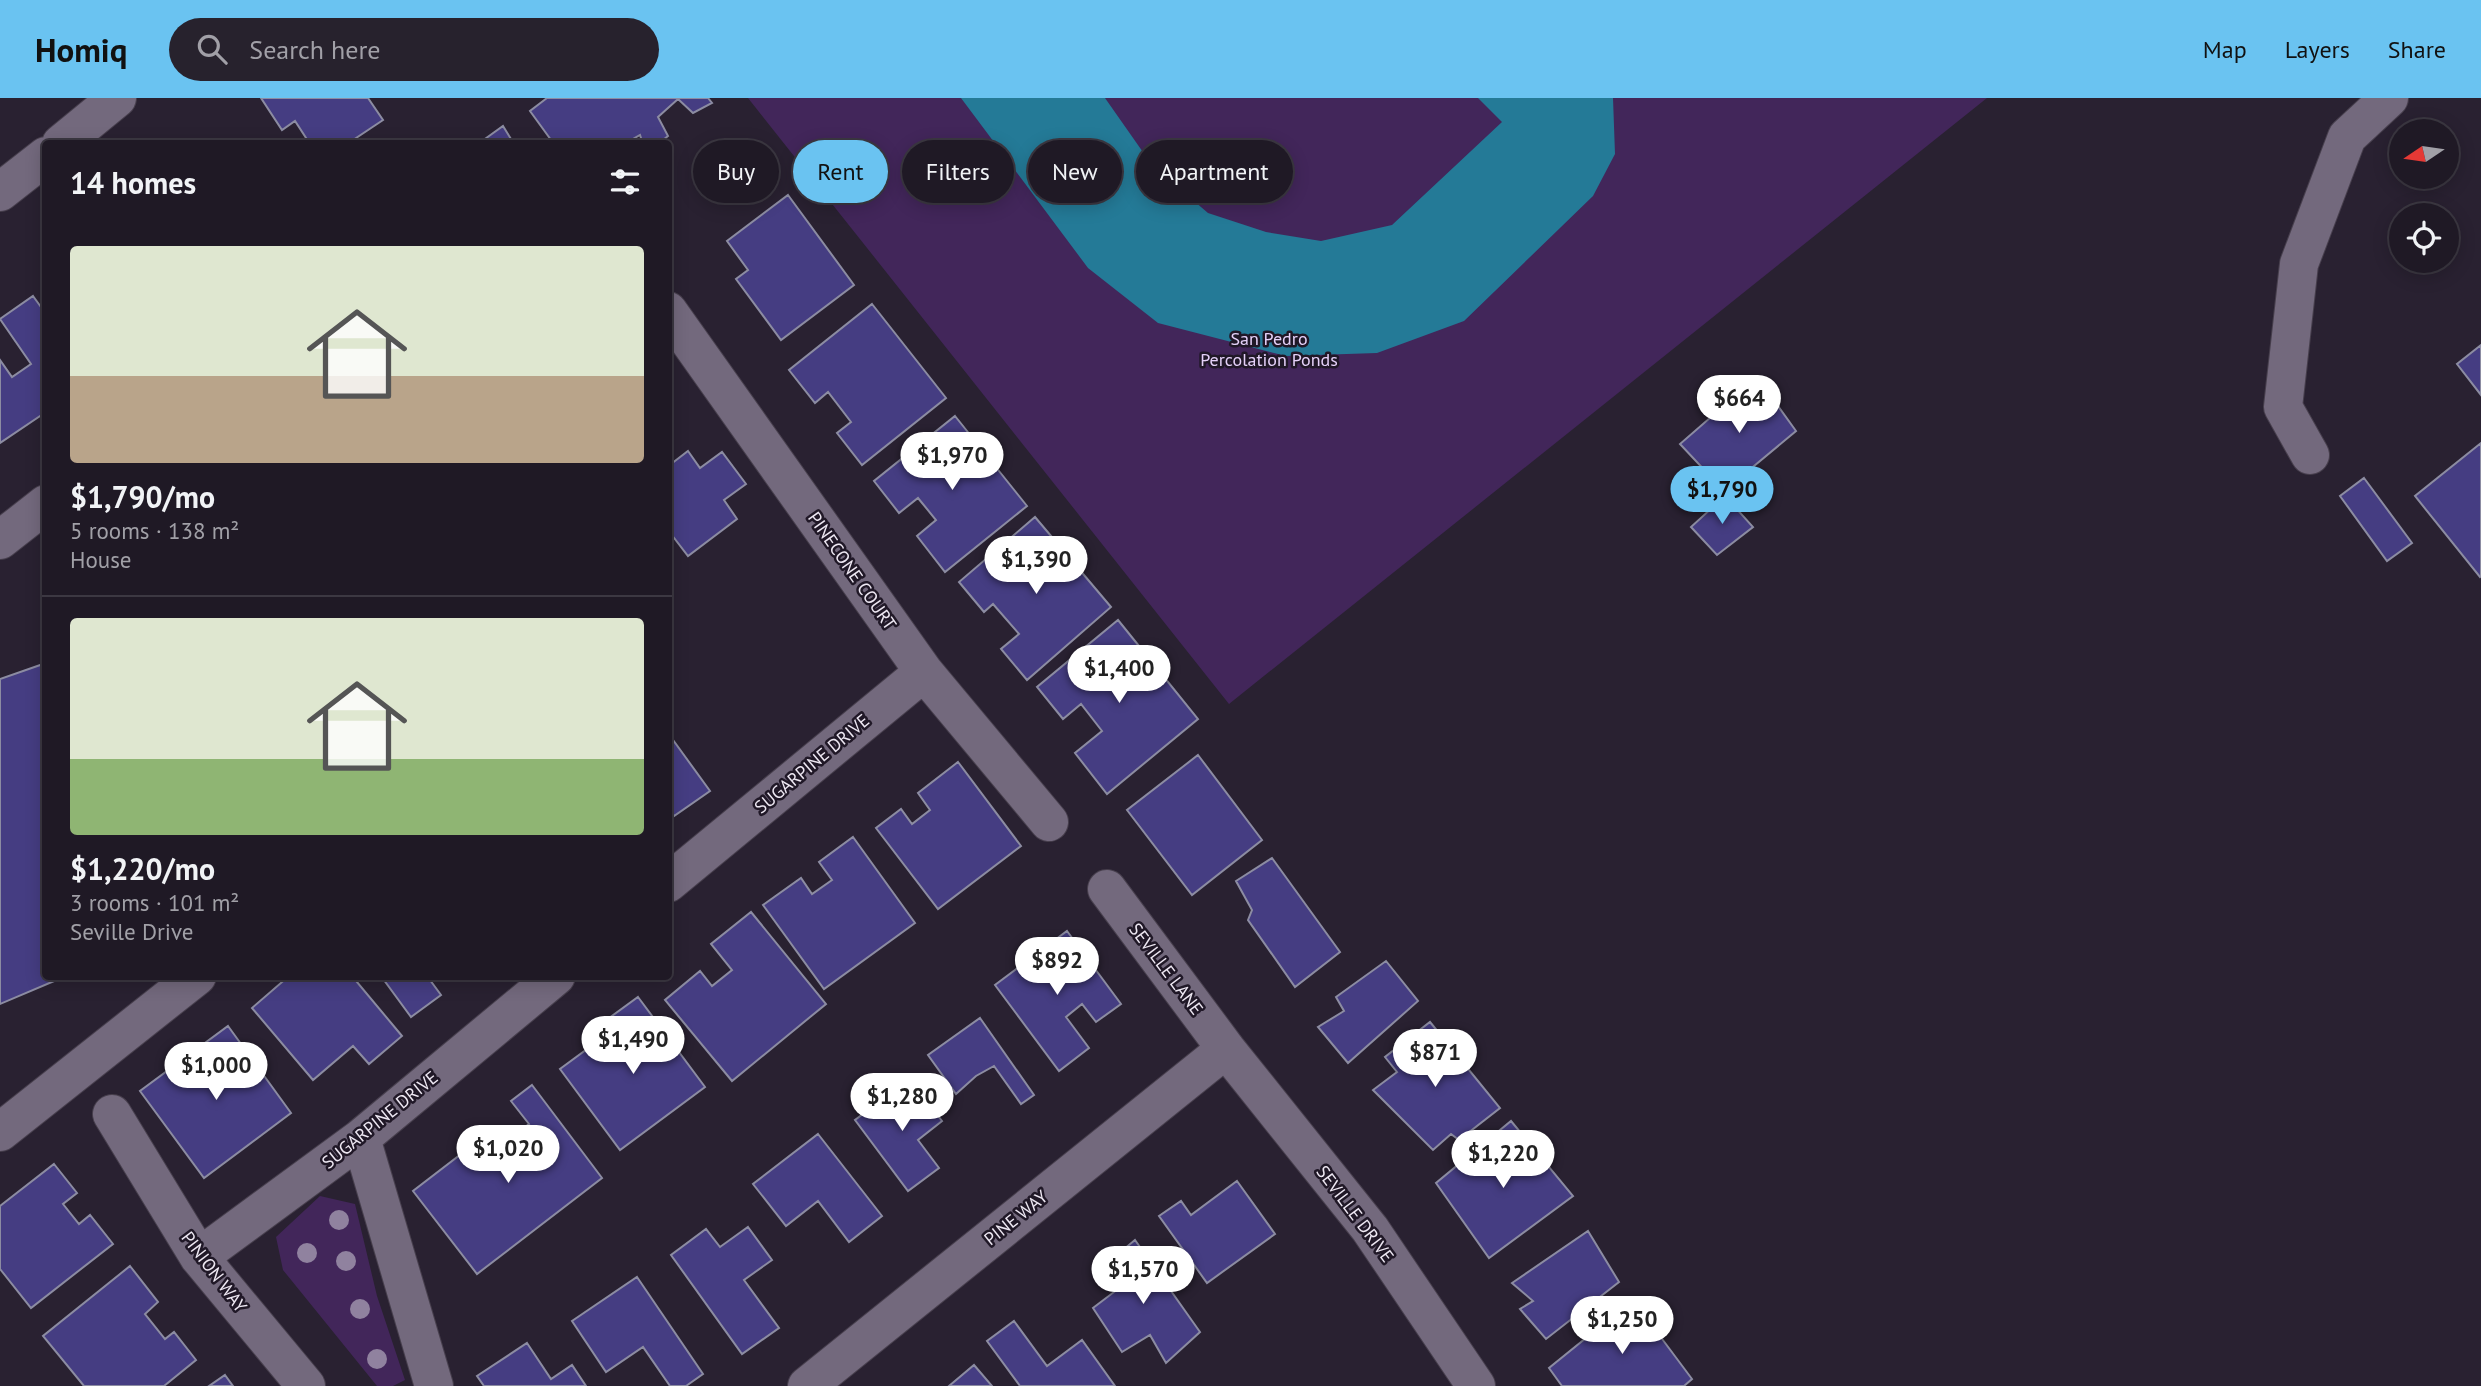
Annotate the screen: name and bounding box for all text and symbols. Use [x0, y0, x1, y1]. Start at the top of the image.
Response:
search box [169, 18, 659, 81]
text: Homiq [35, 28, 127, 71]
icon: search [193, 30, 231, 68]
text: Search here [249, 33, 380, 66]
text: Map [2203, 34, 2247, 65]
text: Layers [2285, 34, 2350, 65]
text: Share [2388, 34, 2446, 65]
north arrow [2389, 119, 2459, 189]
map controls [2389, 119, 2459, 273]
chip: Buy [693, 140, 779, 203]
chip: Rent [793, 140, 888, 203]
chip: Filters [902, 140, 1014, 203]
chip: New [1028, 140, 1122, 203]
chip: Apartment [1136, 140, 1293, 203]
text: 14 homes [70, 163, 196, 202]
icon: filters [606, 163, 644, 201]
button: locate [2389, 203, 2459, 273]
icon: home [294, 291, 420, 417]
park label: San Pedro Percolation Ponds [1200, 327, 1338, 371]
pin: $664 [1698, 376, 1780, 435]
text: $664 [1713, 383, 1765, 412]
pin: $1,970 [895, 432, 1009, 492]
text: $1,970 [916, 440, 988, 469]
pin: $1,790 [1665, 466, 1779, 526]
text: $1,790 [1686, 474, 1758, 503]
text: $1,790/mo [70, 477, 215, 516]
street label: PINECONE COURT [803, 507, 902, 634]
text: 5 rooms · 138 m² [70, 516, 239, 545]
pin: $1,390 [979, 536, 1093, 596]
text: $1,390 [1000, 544, 1072, 573]
text: House [70, 545, 132, 574]
pin: $1,400 [1062, 646, 1176, 705]
text: $1,400 [1083, 653, 1155, 682]
icon: home [294, 663, 420, 789]
street label: SUGARPINE DRIVE [750, 709, 874, 818]
text: $1,220/mo [70, 849, 215, 888]
text: 3 rooms · 101 m² [70, 888, 239, 917]
text: Seville Drive [70, 917, 193, 946]
street label: SEVILLE LANE [1124, 918, 1209, 1019]
pin: $892 [1016, 937, 1098, 997]
text: $892 [1031, 945, 1083, 974]
pin: $1,490 [576, 1016, 690, 1076]
text: $1,490 [597, 1024, 669, 1053]
pin: $871 [1394, 1030, 1476, 1089]
text: $871 [1409, 1037, 1461, 1066]
pin: $1,000 [159, 1042, 273, 1102]
text: $1,000 [180, 1050, 252, 1079]
street label: SUGARPINE DRIVE [317, 1066, 442, 1174]
pin: $1,280 [845, 1074, 959, 1133]
text: $1,280 [866, 1081, 938, 1110]
pin: $1,020 [451, 1126, 565, 1185]
pin: $1,220 [1446, 1130, 1560, 1190]
text: $1,020 [472, 1133, 544, 1162]
text: $1,220 [1467, 1138, 1539, 1167]
street label: SEVILLE DRIVE [1312, 1161, 1399, 1267]
street label: PINE WAY [979, 1185, 1052, 1250]
street label: PINION WAY [177, 1227, 252, 1317]
pin: $1,570 [1086, 1246, 1200, 1306]
text: $1,570 [1107, 1254, 1179, 1283]
pin: $1,250 [1565, 1296, 1679, 1356]
text: $1,250 [1586, 1304, 1658, 1333]

